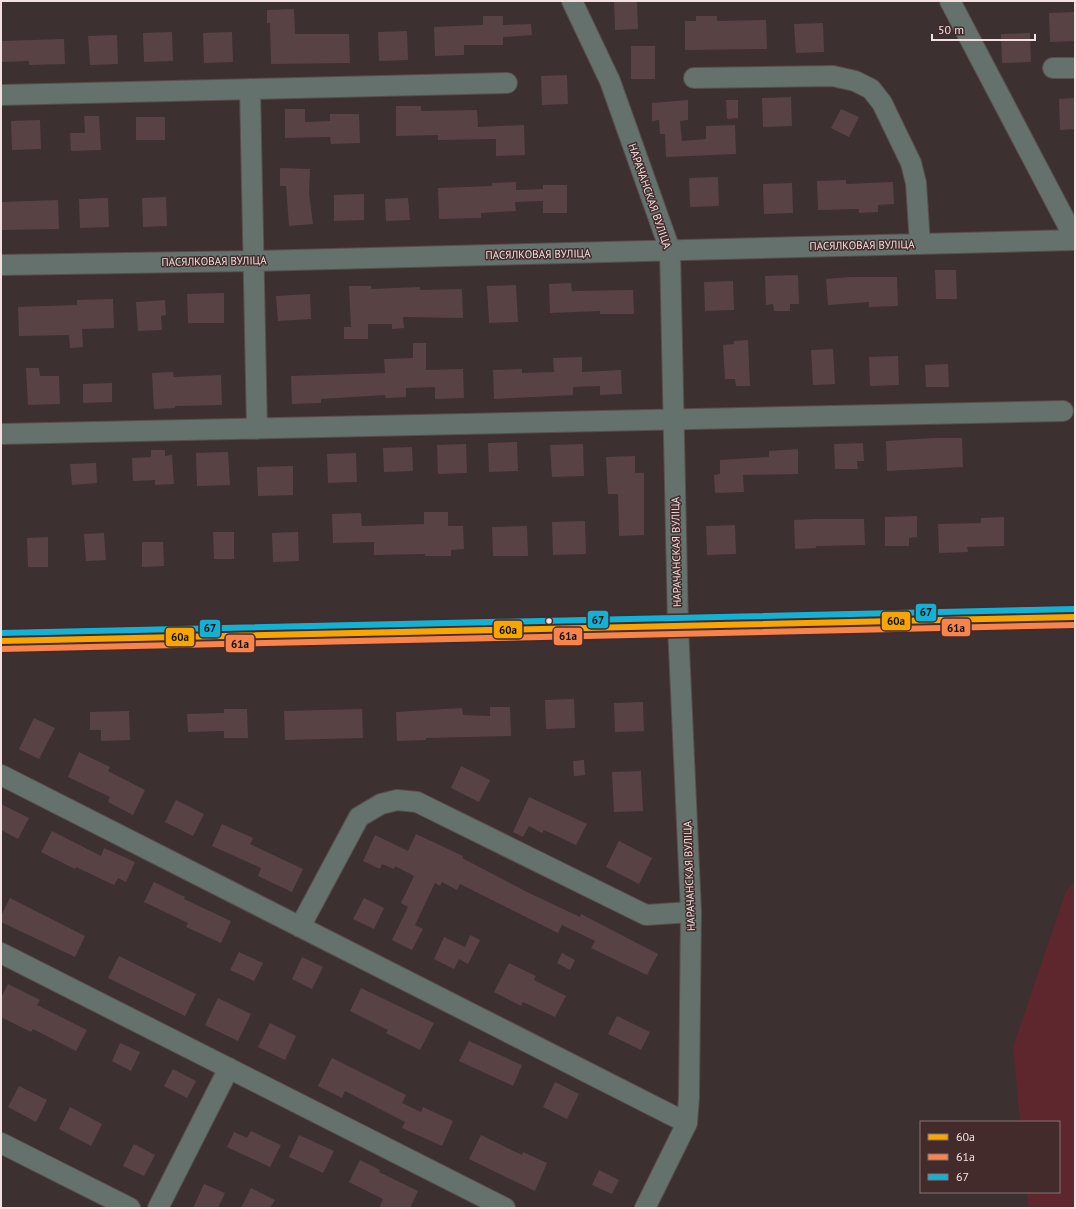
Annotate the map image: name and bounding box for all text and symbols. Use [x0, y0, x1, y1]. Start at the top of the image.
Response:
scale bar [932, 16, 1035, 42]
text: 50 m [938, 22, 964, 37]
street label: НАРАЧАНСКАЯ ВУЛІЦА [625, 142, 675, 251]
street label: ПАСЯЛКОВАЯ ВУЛІЦА [809, 237, 915, 253]
street label: ПАСЯЛКОВАЯ ВУЛІЦА [485, 246, 591, 262]
street label: ПАСЯЛКОВАЯ ВУЛІЦА [161, 253, 267, 269]
street label: НАРАЧАНСКАЯ ВУЛІЦА [668, 496, 684, 607]
line badge: 67 [915, 603, 937, 622]
text: 67 [920, 605, 932, 619]
line badge: 67 [587, 610, 609, 629]
line badge: 60а [881, 611, 911, 631]
text: 67 [592, 613, 604, 627]
text: 60а [887, 614, 905, 628]
unlabelled marker [544, 616, 554, 626]
line badge: 61а [941, 618, 971, 637]
line badge: 67 [199, 619, 221, 638]
line badge: 60а [493, 620, 523, 639]
text: 67 [204, 621, 216, 635]
text: 61а [947, 621, 965, 635]
text: 60а [499, 623, 517, 637]
line badge: 60а [165, 627, 195, 647]
line badge: 61а [553, 627, 583, 646]
text: 61а [559, 629, 577, 643]
text: 60а [171, 630, 189, 644]
line badge: 61а [225, 634, 255, 653]
text: 61а [231, 637, 249, 651]
street label: НАРАЧАНСКАЯ ВУЛІЦА [680, 820, 698, 931]
legend [920, 1121, 1060, 1193]
text: 60а [956, 1129, 975, 1144]
text: 61а [956, 1149, 975, 1164]
text: 67 [956, 1169, 969, 1184]

